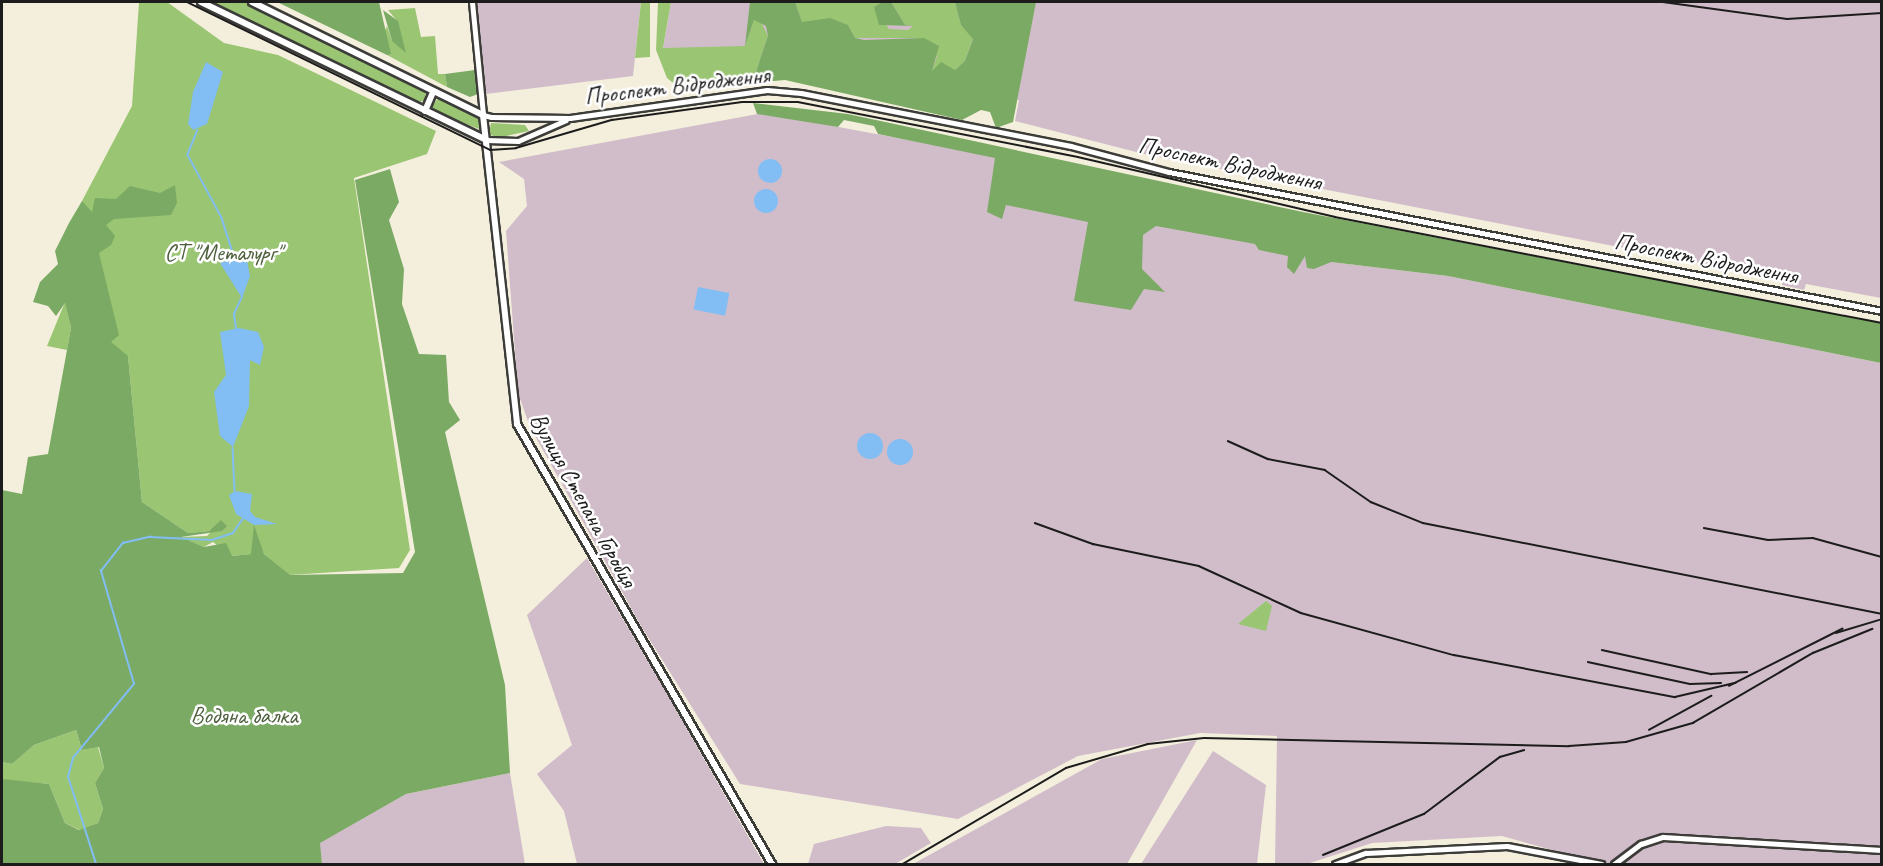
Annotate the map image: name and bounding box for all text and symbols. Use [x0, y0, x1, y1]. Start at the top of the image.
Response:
street label: Проспект Відродження [583, 60, 771, 112]
street label: Проспект Відродження [1136, 131, 1324, 197]
street label: Проспект Відродження [1612, 227, 1800, 291]
park label: СТ "Металург" [164, 239, 282, 267]
street label: Вулиця Степана Горобця [523, 408, 643, 592]
park label: Водяна балка [191, 702, 297, 730]

